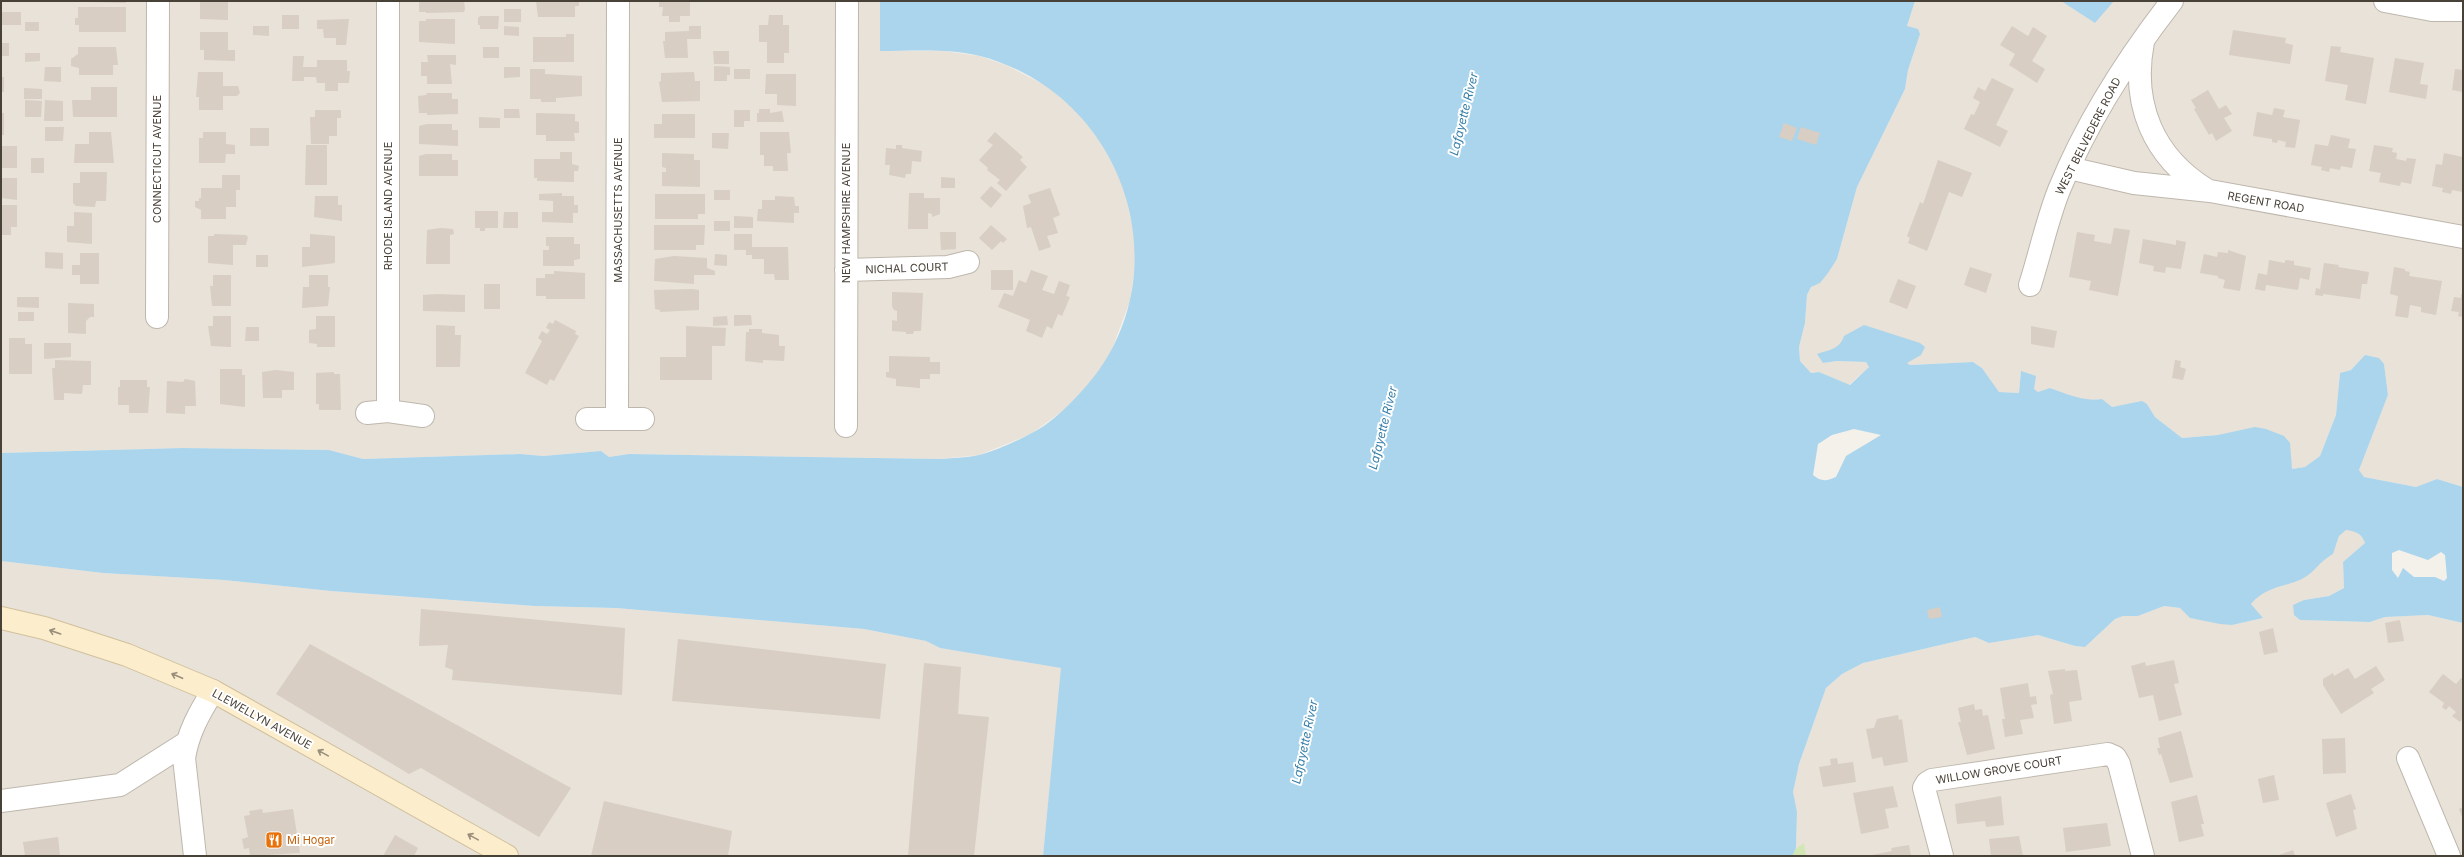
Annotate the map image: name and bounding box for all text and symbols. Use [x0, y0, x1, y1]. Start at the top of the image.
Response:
water label: Lafayette River [1446, 70, 1481, 157]
street label: WEST BELVEDERE ROAD [2052, 75, 2124, 197]
street label: CONNECTICUT AVENUE [150, 95, 164, 223]
street label: MASSACHUSETTS AVENUE [611, 137, 625, 283]
street label: RHODE ISLAND AVENUE [381, 142, 395, 270]
street label: NEW HAMPSHIRE AVENUE [839, 143, 853, 283]
street label: REGENT ROAD [2227, 188, 2305, 216]
street label: NICHAL COURT [865, 260, 949, 276]
water label: Lafayette River [1365, 384, 1400, 471]
one-way arrow [49, 628, 62, 635]
one-way arrow [171, 672, 183, 680]
street label: LLEWELLYN AVENUE [210, 686, 314, 752]
water label: Lafayette River [1288, 698, 1321, 785]
one-way arrow [317, 749, 329, 757]
street label: WILLOW GROVE COURT [1935, 753, 2063, 787]
restaurant icon: Mi Hogar [264, 830, 284, 850]
place label: Mi Hogar [287, 833, 335, 847]
one-way arrow [467, 833, 479, 840]

